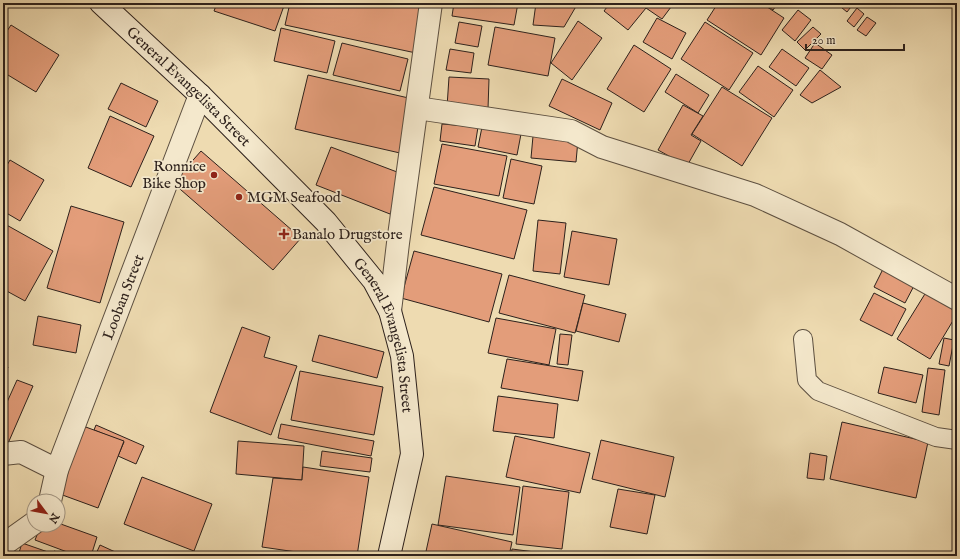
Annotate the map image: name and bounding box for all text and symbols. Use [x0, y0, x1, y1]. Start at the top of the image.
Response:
street label: General Evangelista Street [122, 23, 255, 151]
scale bar [806, 26, 904, 52]
text: 20 m [812, 33, 835, 48]
place label: Ronnice Bike Shop [142, 157, 206, 193]
marker: Ronnice Bike Shop [209, 170, 219, 180]
place label: MGM Seafood [247, 188, 342, 207]
marker: MGM Seafood [234, 192, 244, 202]
place label: Banalo Drugstore [292, 225, 403, 244]
marker: Banalo Drugstore [279, 229, 289, 239]
street label: Looban Street [99, 252, 148, 343]
street label: General Evangelista Street [349, 254, 417, 414]
north arrow [26, 493, 66, 533]
text: N [45, 509, 63, 526]

